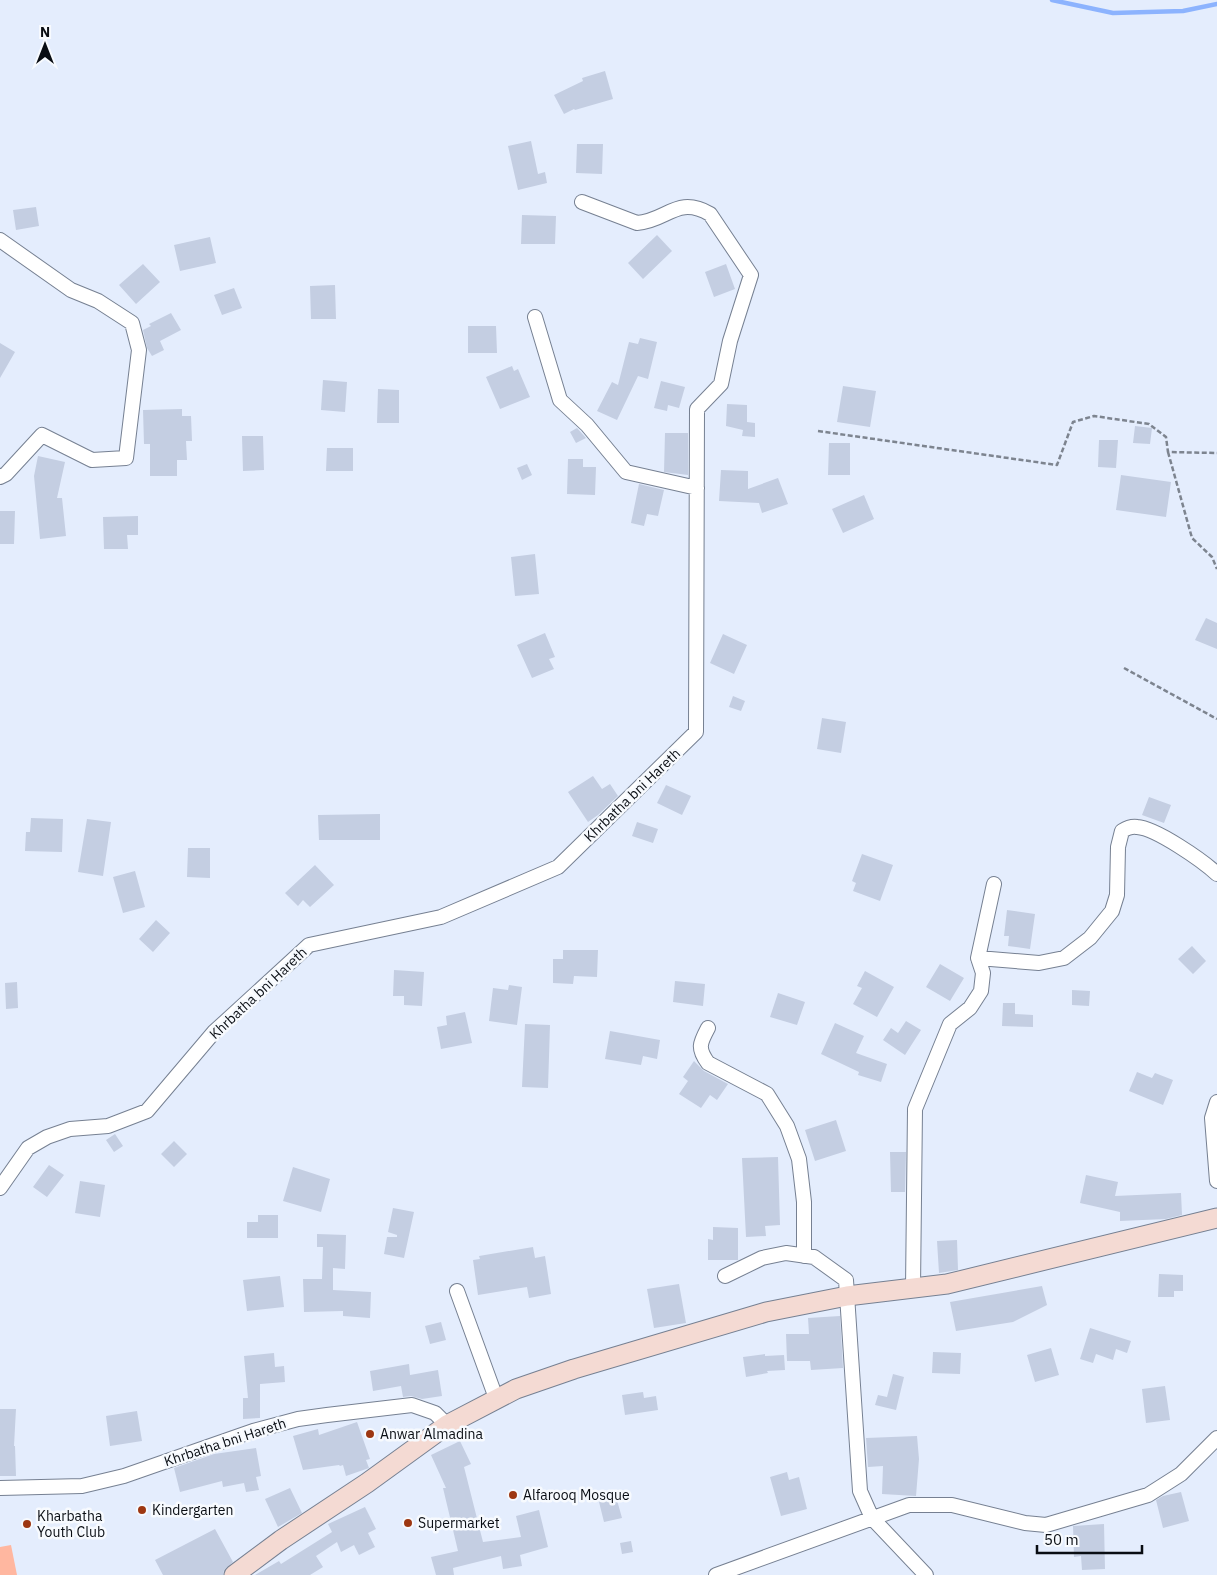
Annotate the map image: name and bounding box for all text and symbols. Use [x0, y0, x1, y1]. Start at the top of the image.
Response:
north arrow [20, 20, 70, 70]
text: N [40, 23, 50, 41]
street label: Khrbatha bni Hareth [580, 744, 684, 846]
street label: Khrbatha bni Hareth [205, 943, 311, 1043]
street label: Khrbatha bni Hareth [162, 1414, 288, 1470]
place label: Anwar Almadina [380, 1425, 483, 1443]
marker: Anwar Almadina [364, 1428, 376, 1440]
place label: Alfarooq Mosque [523, 1486, 630, 1504]
marker: Alfarooq Mosque [507, 1489, 519, 1501]
place label: Kindergarten [152, 1501, 233, 1519]
marker: Kindergarten [136, 1504, 148, 1516]
place label: Kharbatha Youth Club [37, 1507, 105, 1541]
place label: Supermarket [418, 1514, 500, 1532]
marker: Supermarket [402, 1517, 414, 1529]
marker: Kharbatha Youth Club [21, 1518, 33, 1530]
scale bar [1037, 1522, 1142, 1554]
text: 50 m [1044, 1530, 1079, 1549]

